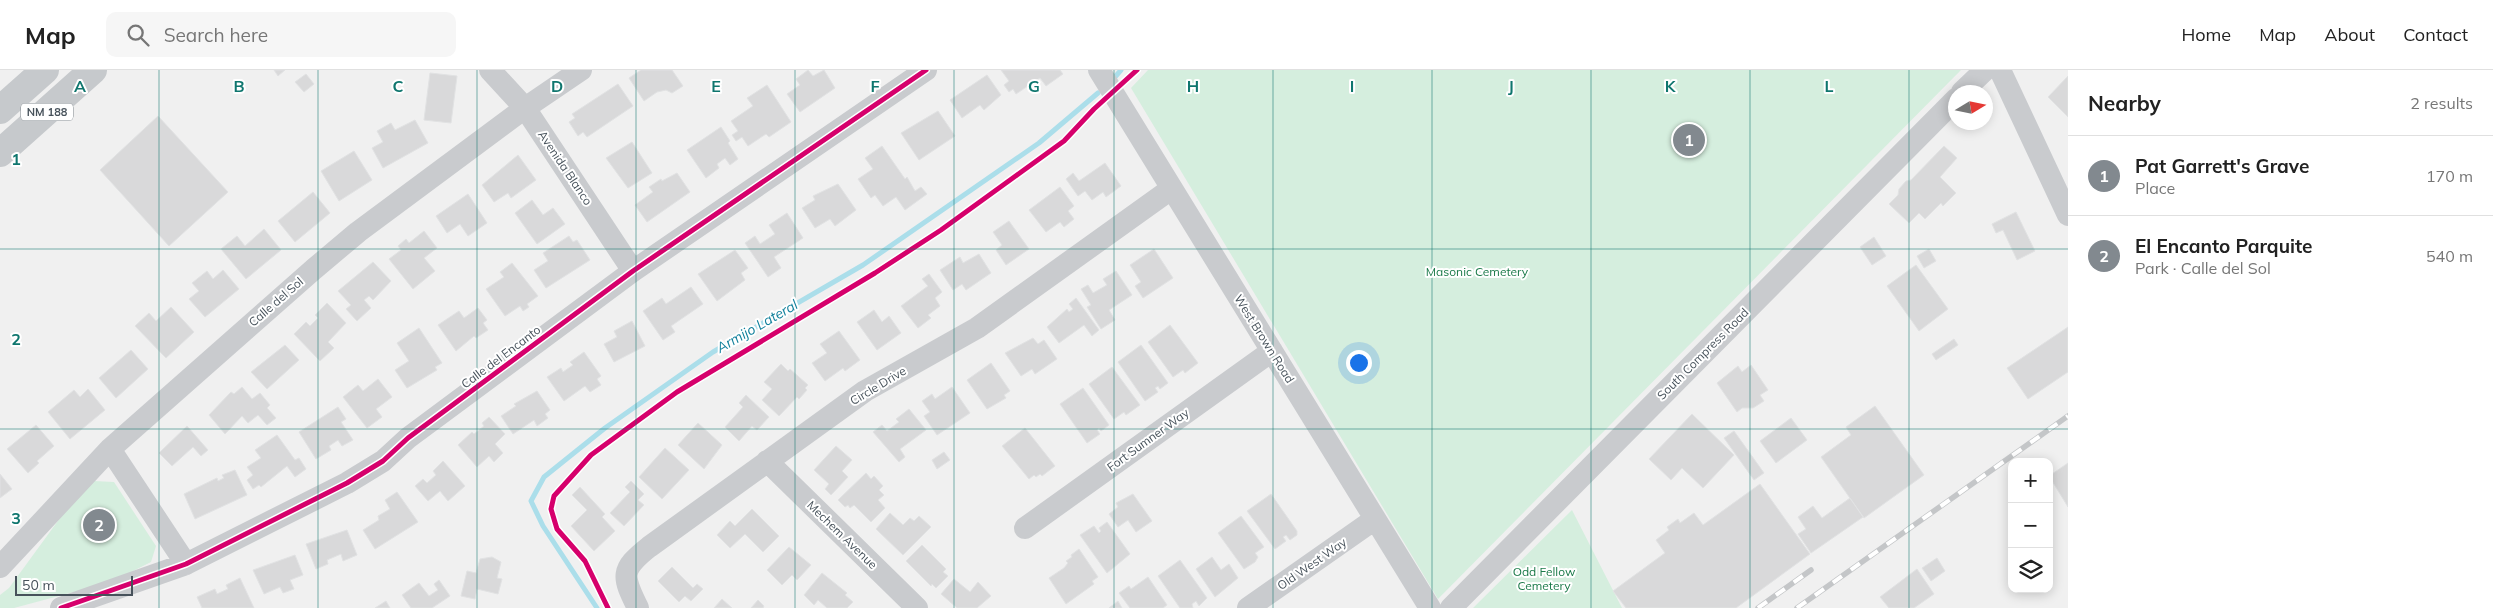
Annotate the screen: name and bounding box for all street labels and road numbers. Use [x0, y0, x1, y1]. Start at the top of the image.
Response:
road number: NM 188 [21, 104, 73, 121]
street label: Avenida Blanco [535, 128, 596, 208]
street label: Calle del Sol [245, 274, 306, 329]
street label: West Brown Road [1231, 292, 1298, 386]
street label: South Compress Road [1654, 305, 1752, 403]
street label: Calle del Encanto [458, 322, 543, 391]
street label: Circle Drive [847, 363, 909, 408]
street label: Fort Sumner Way [1104, 404, 1192, 474]
street label: Mechem Avenue [804, 497, 881, 572]
street label: Old West Way [1274, 534, 1350, 593]

